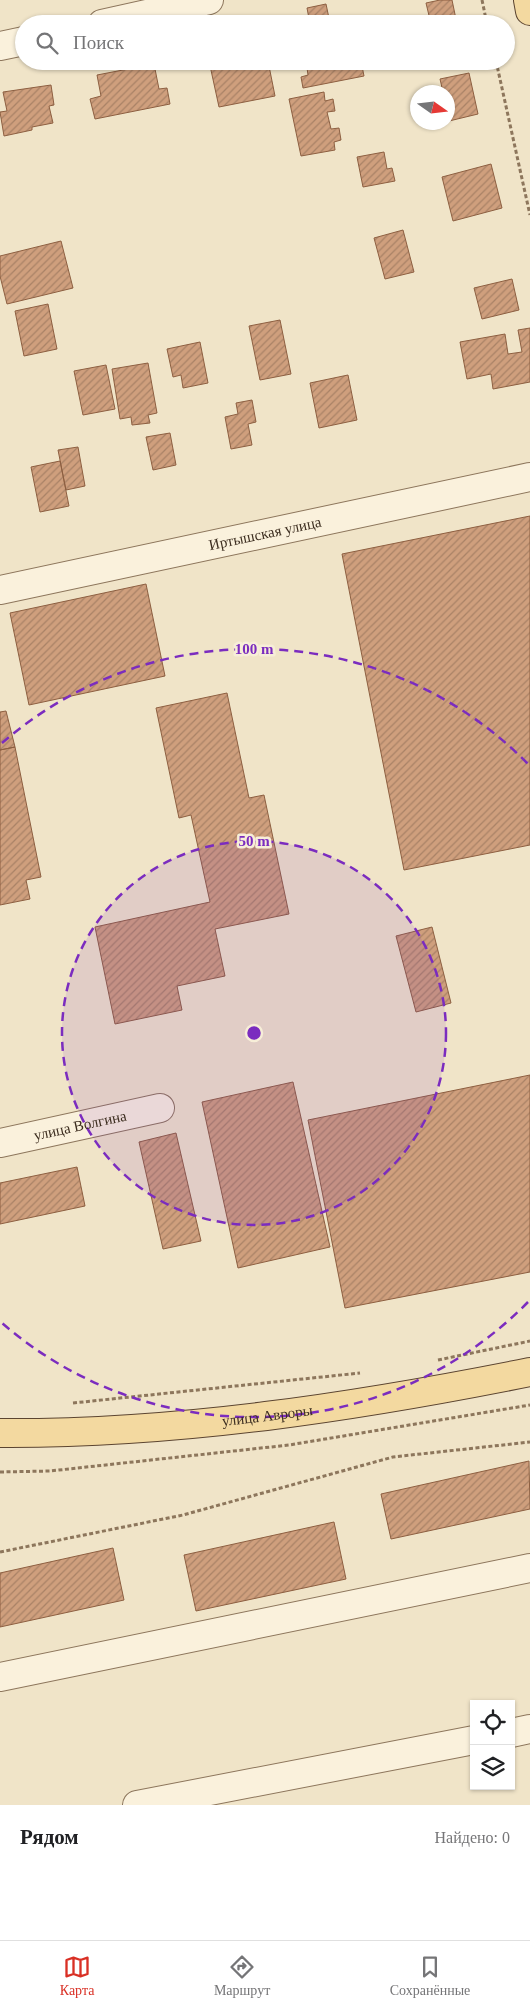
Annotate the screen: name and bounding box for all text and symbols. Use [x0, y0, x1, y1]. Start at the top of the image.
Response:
search box [15, 15, 515, 70]
icon: search [33, 29, 61, 57]
text: Поиск [73, 32, 124, 53]
north arrow [410, 85, 455, 130]
street label: Иртышская улица [207, 514, 323, 553]
text: 100 m [235, 641, 274, 657]
text: 50 m [238, 833, 270, 849]
centre of rings [245, 1024, 263, 1042]
street label: улица Волгина [32, 1107, 128, 1143]
street label: улица Авроры [221, 1402, 314, 1429]
map controls [470, 1700, 515, 1790]
button: locate [470, 1700, 515, 1745]
button: layers [470, 1745, 515, 1790]
text: Рядом [20, 1825, 79, 1849]
text: Найдено: 0 [435, 1829, 510, 1846]
tab: Карта [60, 1953, 94, 1999]
tab: Маршрут [214, 1953, 270, 1999]
tab: Сохранённые [390, 1953, 470, 1999]

